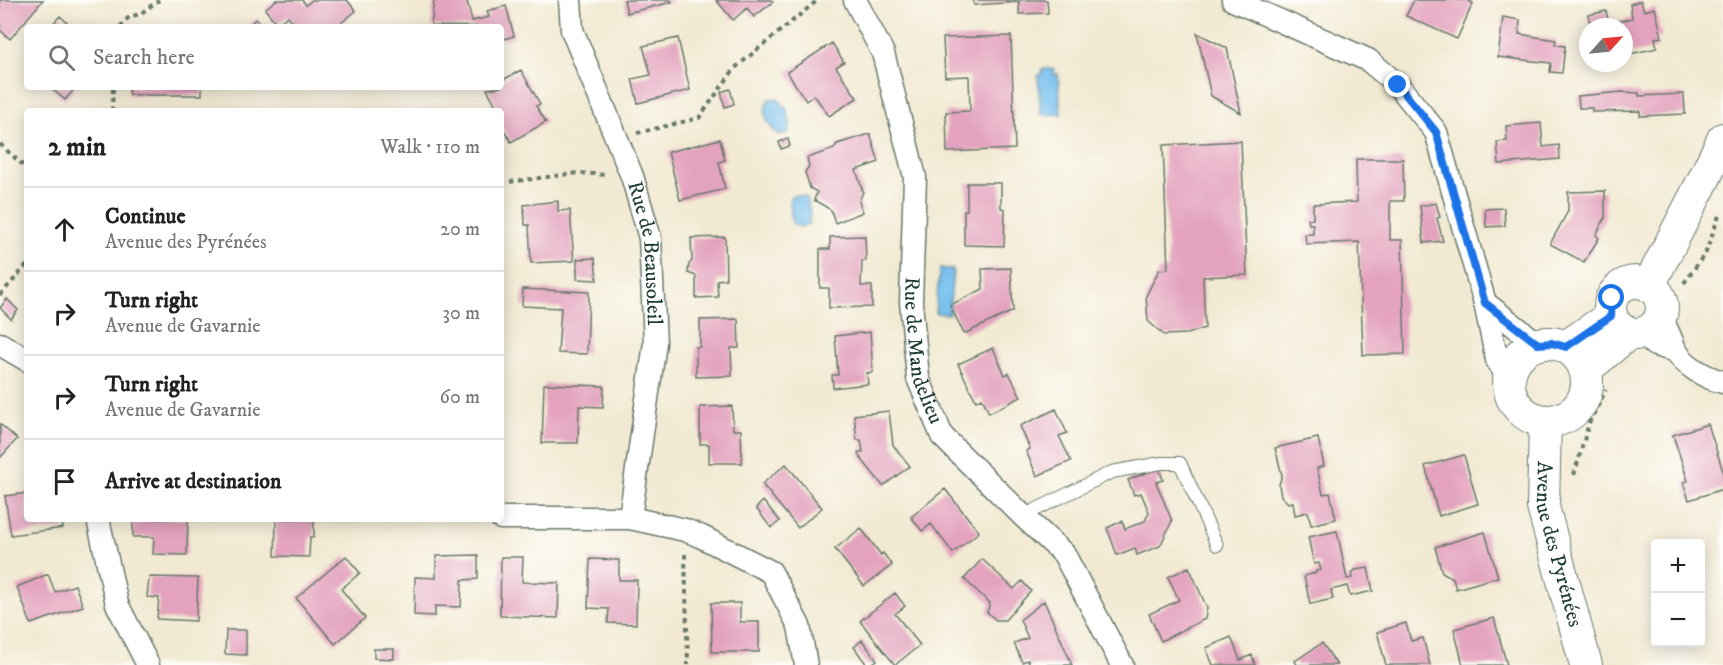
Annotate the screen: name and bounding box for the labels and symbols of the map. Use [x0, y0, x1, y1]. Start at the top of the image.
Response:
north arrow [1579, 18, 1633, 72]
route end [1384, 71, 1410, 97]
street label: Rue de Beausoleil [621, 178, 667, 327]
street label: Rue de Mandelieu [898, 277, 949, 428]
route start [1598, 284, 1624, 310]
street label: Avenue des Pyrénées [1529, 461, 1588, 630]

